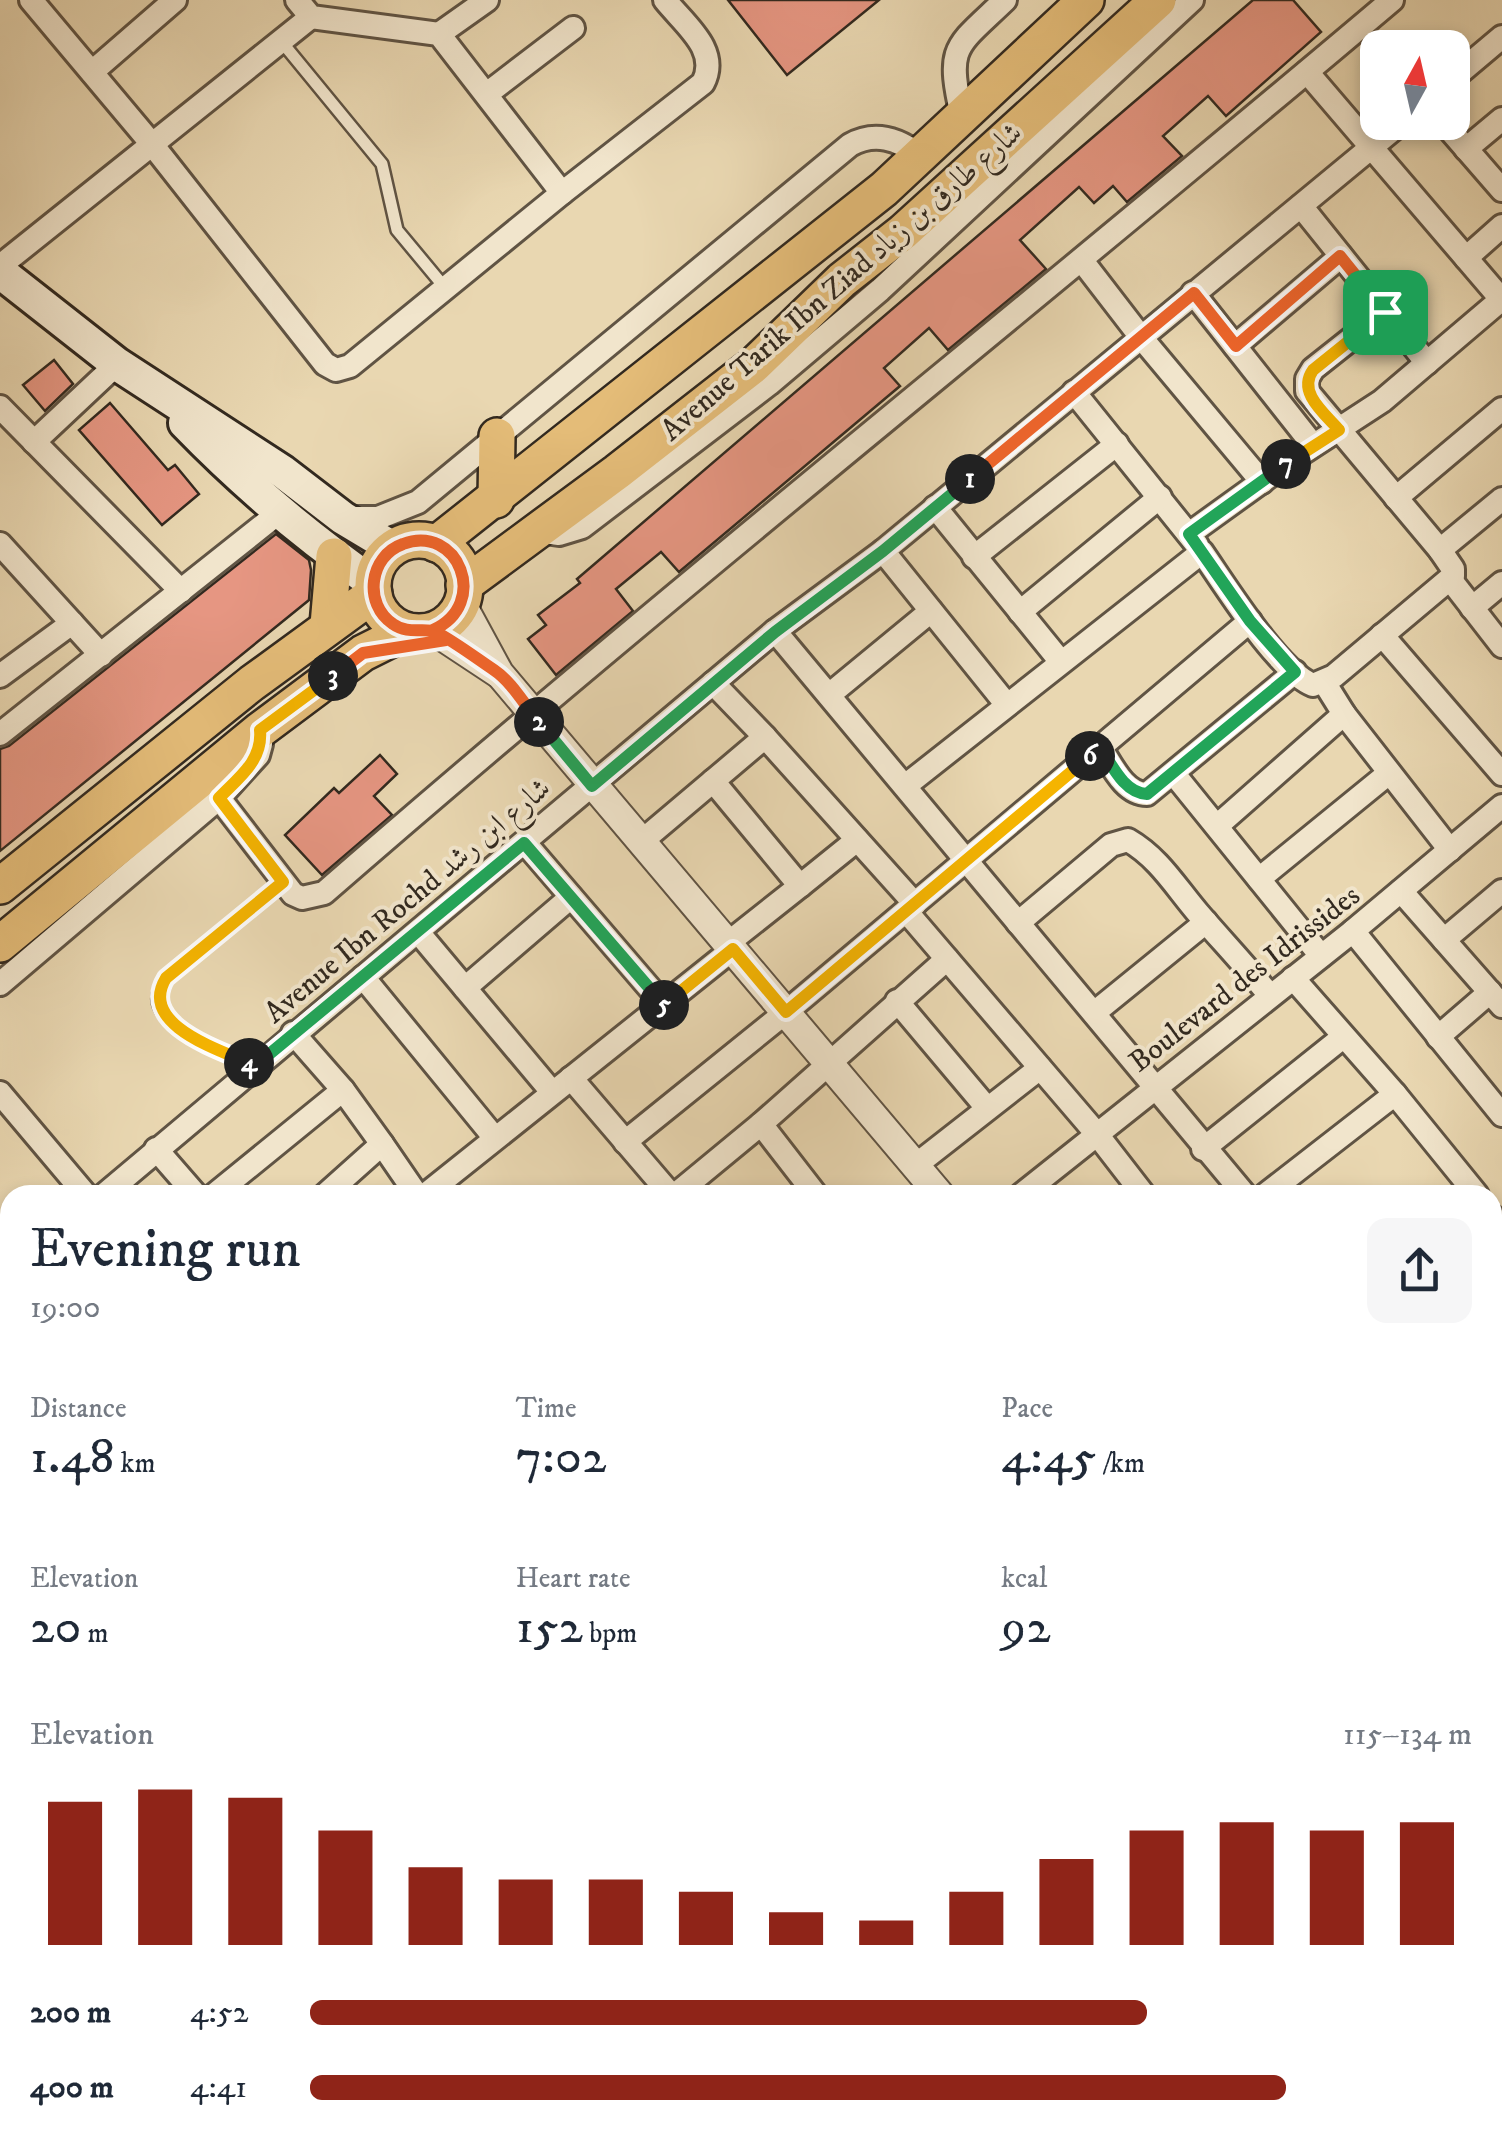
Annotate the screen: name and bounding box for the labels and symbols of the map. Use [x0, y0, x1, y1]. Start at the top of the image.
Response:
north arrow [1360, 30, 1470, 140]
street label: Avenue Tarik Ibn Ziad شارع طارق بن زياد [653, 115, 1034, 453]
pin [1343, 270, 1428, 355]
pin: 7 [1261, 439, 1311, 489]
pin: 1 [945, 454, 995, 504]
pin: 3 [308, 651, 358, 701]
pin: 2 [514, 697, 564, 747]
pin: 6 [1065, 731, 1115, 781]
street label: Avenue Ibn Rochd شارع ابن رشد [257, 770, 562, 1036]
street label: Boulevard des Idrissides [1122, 878, 1368, 1081]
pin: 5 [639, 980, 689, 1030]
pin: 4 [224, 1038, 274, 1088]

